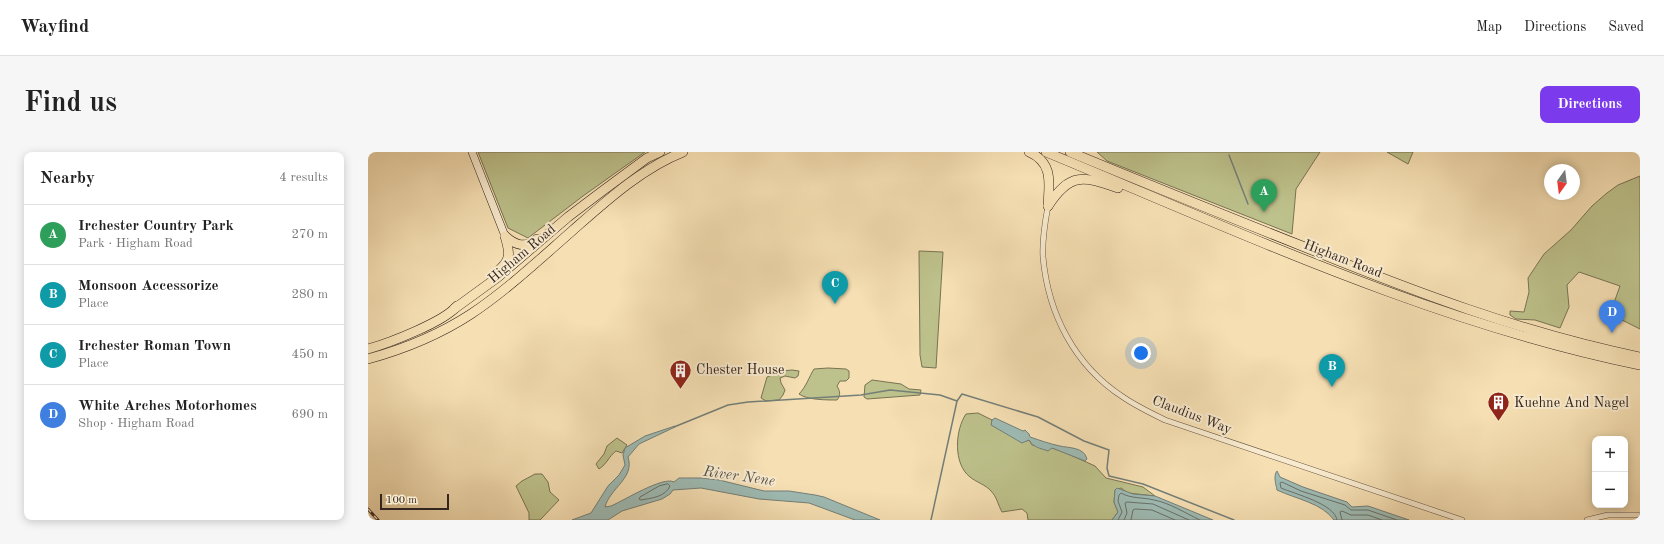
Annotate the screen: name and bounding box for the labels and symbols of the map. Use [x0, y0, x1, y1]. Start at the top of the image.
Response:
north arrow [1544, 164, 1580, 200]
pin: A [1251, 179, 1277, 212]
street label: Higham Road [486, 222, 558, 286]
street label: Higham Road [1302, 238, 1384, 280]
pin: C [822, 271, 848, 304]
pin: D [1599, 300, 1625, 333]
your location [1131, 343, 1151, 363]
pin: B [1319, 354, 1345, 387]
building icon: Chester House [668, 357, 694, 390]
place label: Chester House [696, 363, 784, 377]
building icon: Kuehne And Nagel [1486, 390, 1512, 423]
street label: Claudius Way [1150, 393, 1234, 437]
place label: Kuehne And Nagel [1514, 396, 1629, 410]
water label: River Nene [701, 464, 776, 489]
scale bar [380, 492, 449, 511]

